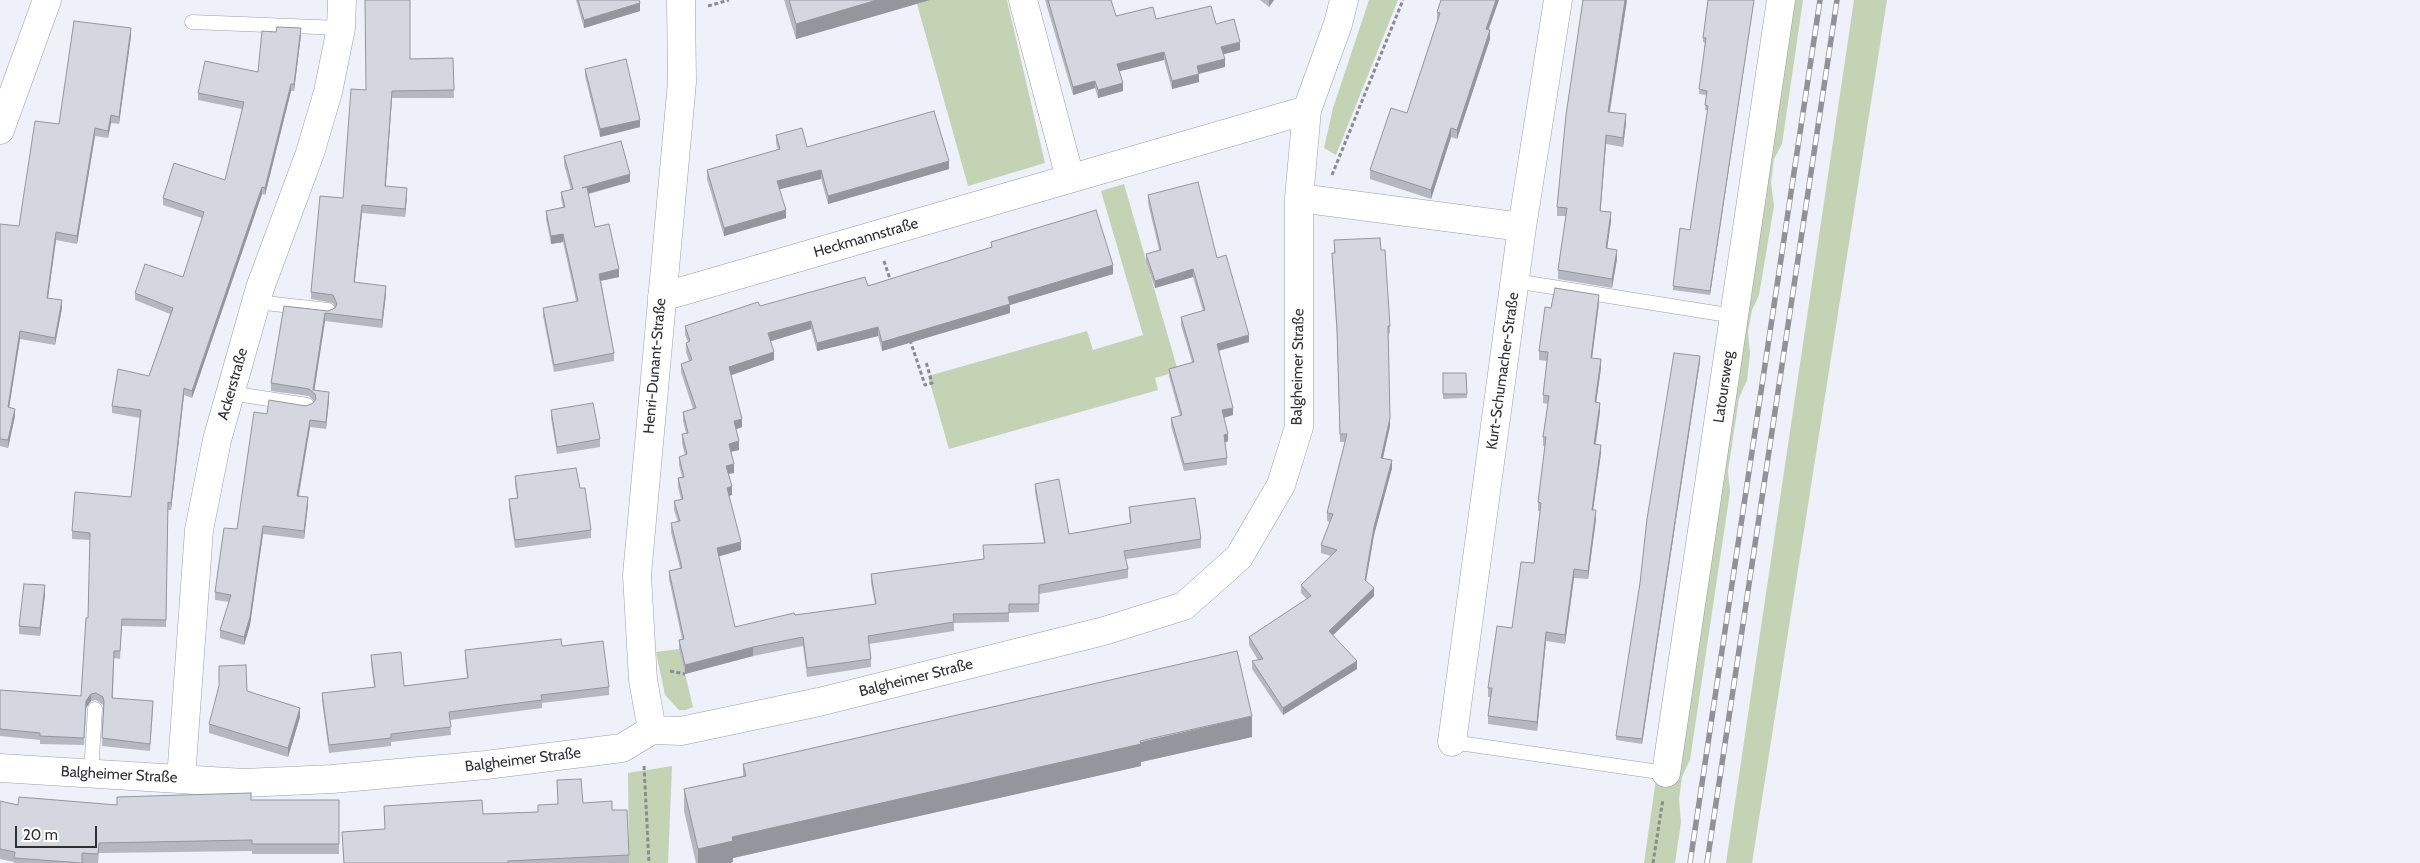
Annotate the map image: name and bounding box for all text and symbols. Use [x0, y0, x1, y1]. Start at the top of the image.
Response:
street label: Heckmannstraße [812, 214, 920, 262]
street label: Kurt-Schumacher-Straße [1483, 291, 1523, 451]
street label: Henri-Dunant-Straße [640, 297, 670, 435]
street label: Balgheimer Straße [1288, 308, 1308, 426]
street label: Ackerstraße [214, 346, 252, 422]
street label: Latoursweg [1710, 350, 1738, 424]
street label: Balgheimer Straße [857, 655, 975, 701]
street label: Balgheimer Straße [464, 744, 582, 776]
street label: Balgheimer Straße [60, 763, 178, 787]
scale bar [18, 816, 100, 848]
text: 20 m [23, 826, 58, 844]

